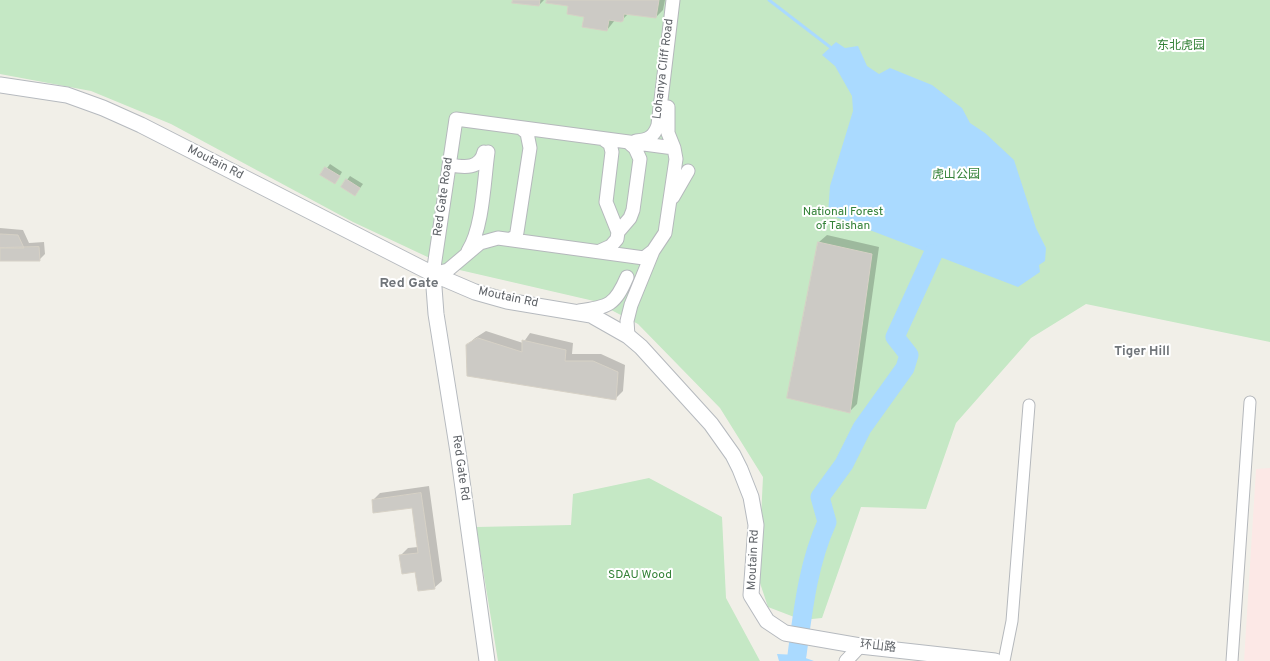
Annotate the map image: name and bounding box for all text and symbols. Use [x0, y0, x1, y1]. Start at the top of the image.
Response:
street label: Lohanya Cliff Road [651, 18, 677, 120]
park label: 东北虎园 [1157, 40, 1205, 54]
street label: Moutain Rd [185, 143, 245, 183]
street label: Red Gate Road [431, 156, 457, 238]
park label: 虎山公园 [932, 169, 980, 183]
park label: National Forest of Taishan [803, 206, 883, 234]
district label: Red Gate [379, 276, 439, 292]
street label: Moutain Rd [477, 285, 539, 311]
district label: Tiger Hill [1114, 344, 1170, 360]
street label: Red Gate Rd [448, 434, 472, 502]
street label: Moutain Rd [745, 529, 763, 591]
park label: SDAU Wood [608, 569, 672, 583]
street label: 环山路 [859, 638, 897, 656]

